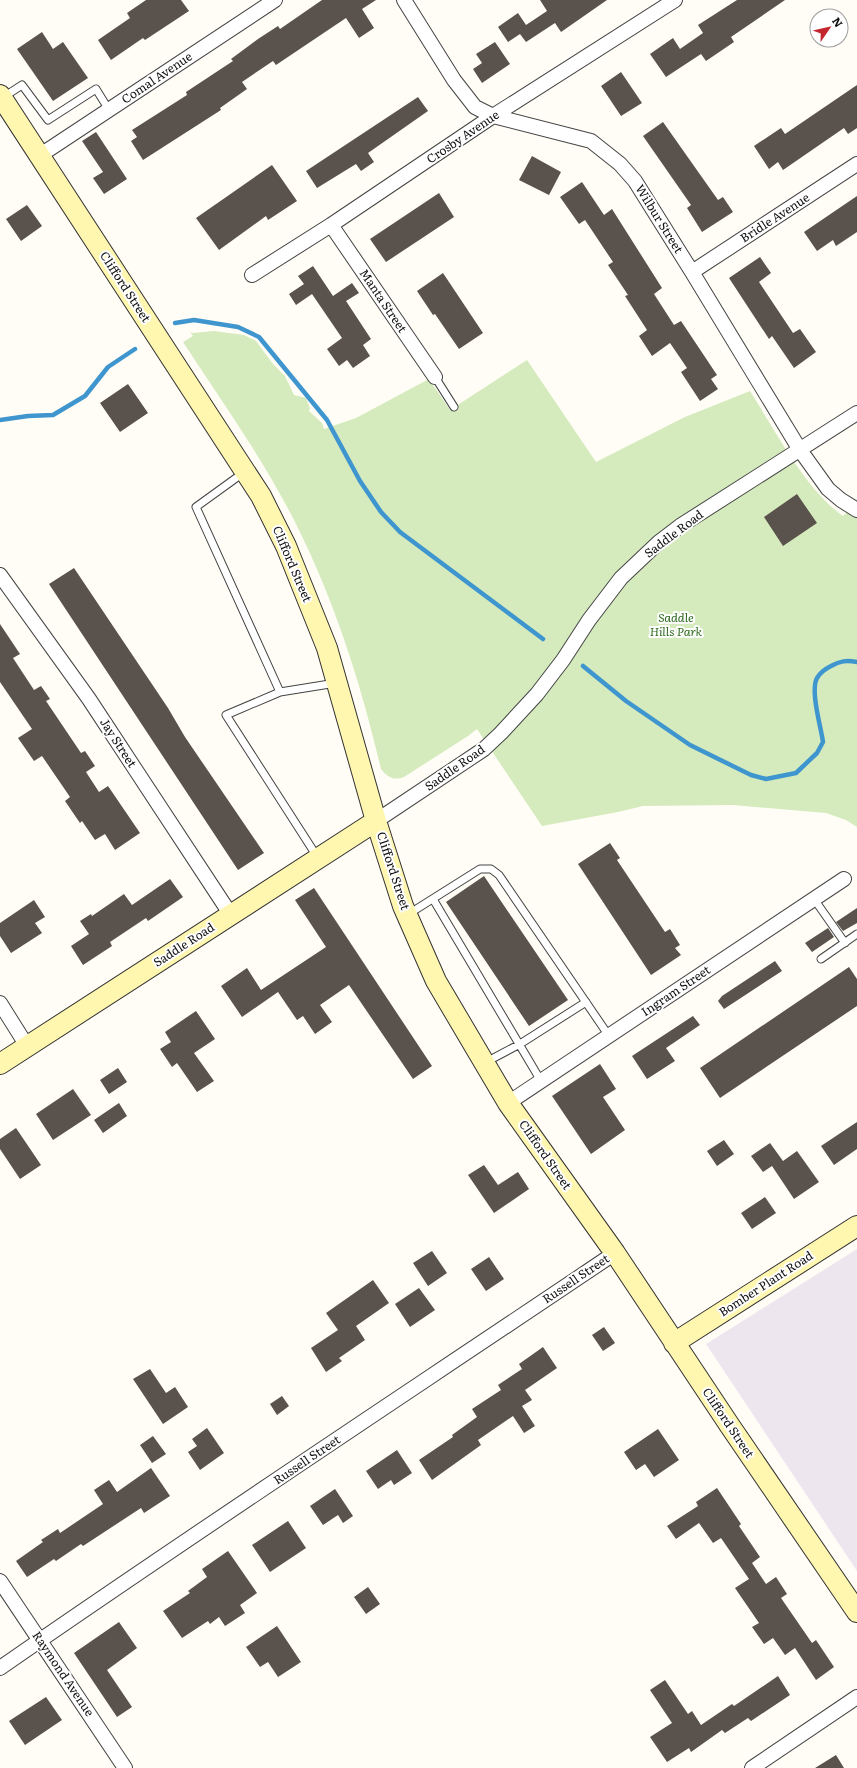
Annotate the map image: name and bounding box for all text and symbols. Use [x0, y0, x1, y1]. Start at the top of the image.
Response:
north arrow [809, 8, 849, 48]
text: N [829, 14, 847, 30]
street label: Comal Avenue [117, 47, 195, 108]
street label: Crosby Avenue [422, 105, 503, 167]
street label: Wilbur Street [632, 181, 688, 256]
street label: Bridle Avenue [736, 188, 813, 246]
street label: Clifford Street [96, 247, 156, 326]
street label: Manta Street [356, 265, 412, 336]
street label: Saddle Road [640, 505, 707, 561]
street label: Clifford Street [269, 523, 317, 605]
park label: Saddle Hills Park [650, 608, 703, 640]
street label: Jay Street [96, 714, 142, 771]
street label: Saddle Road [421, 739, 489, 795]
street label: Clifford Street [373, 829, 415, 912]
street label: Saddle Road [149, 917, 218, 971]
street label: Ingram Street [637, 960, 714, 1020]
street label: Clifford Street [515, 1116, 577, 1193]
street label: Bomber Plant Road [715, 1246, 817, 1320]
street label: Russell Street [538, 1249, 613, 1307]
street label: Clifford Street [699, 1384, 759, 1461]
street label: Russell Street [269, 1430, 344, 1488]
street label: Raymond Avenue [29, 1627, 99, 1720]

